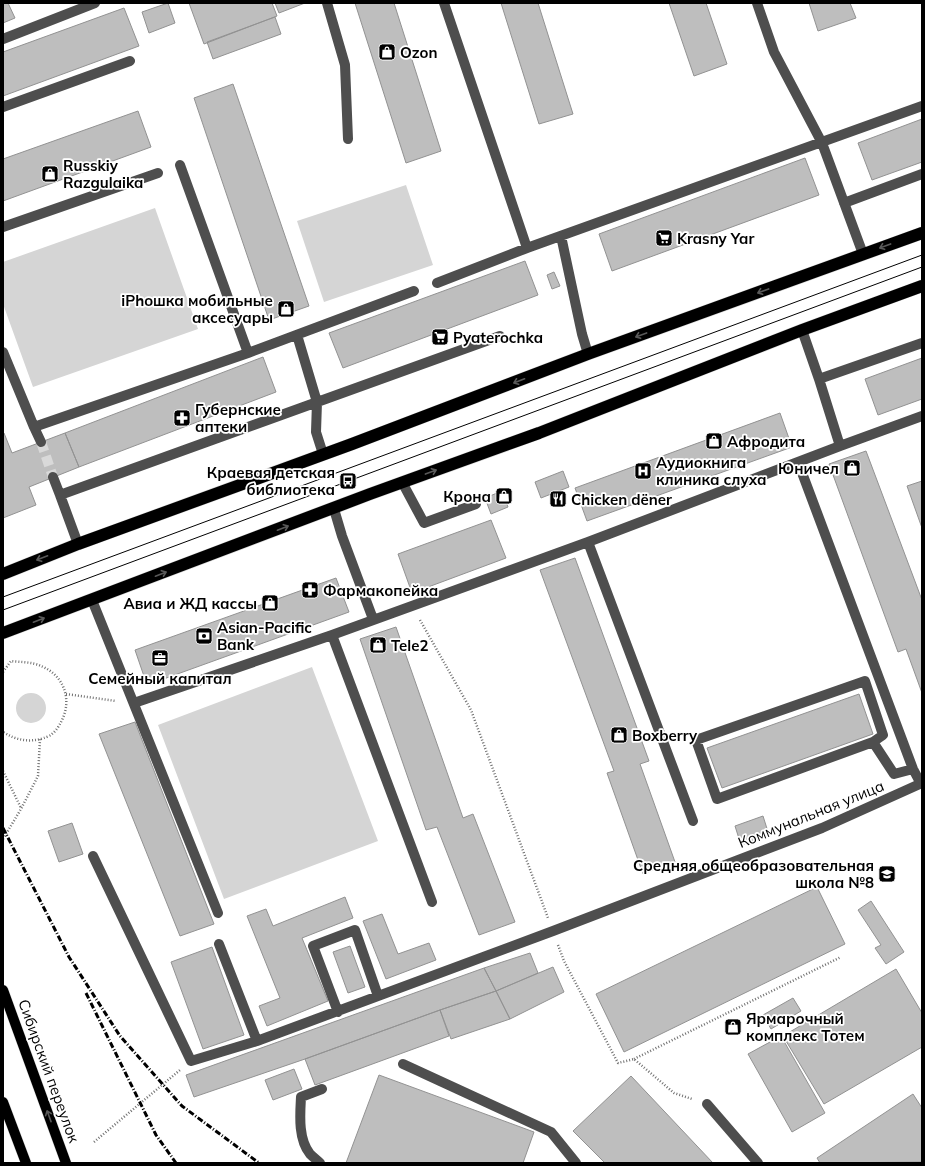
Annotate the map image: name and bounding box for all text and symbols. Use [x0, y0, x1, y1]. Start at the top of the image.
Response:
shop icon: Ozon [377, 42, 397, 62]
place label: Ozon [400, 43, 437, 62]
place label: Russkiy Razgulaika [63, 156, 143, 192]
shop icon: Russkiy Razgulaika [40, 164, 60, 184]
supermarket icon: Krasny Yar [654, 228, 674, 248]
place label: Krasny Yar [677, 229, 754, 248]
one-way arrow [879, 243, 892, 250]
one-way arrow [758, 287, 770, 295]
place label: iPhoшка мобильные аксесуары [121, 291, 273, 327]
shop icon: iPhoшка мобильные аксесуары [276, 299, 296, 319]
supermarket icon: Pyaterochka [430, 327, 450, 347]
place label: Pyaterochka [453, 328, 543, 347]
one-way arrow [635, 332, 648, 339]
one-way arrow [514, 377, 526, 385]
place label: Губернские аптеки [195, 400, 281, 436]
pharmacy icon: Губернские аптеки [172, 408, 192, 428]
shop icon: Афродита [704, 431, 724, 451]
place label: Афродита [727, 432, 805, 451]
place label: Аудиокнига клиника слуха [656, 453, 767, 489]
shop icon: Юничел [842, 458, 862, 478]
place label: Юничел [778, 459, 839, 478]
hospital icon: Аудиокнига клиника слуха [633, 461, 653, 481]
place label: Краевая детская библиотека [207, 463, 335, 499]
one-way arrow [424, 468, 436, 476]
bus stop icon: Краевая детская библиотека [338, 471, 358, 491]
shop icon: Крона [494, 486, 514, 506]
place label: Крона [443, 487, 491, 506]
restaurant icon: Chicken dëner [548, 489, 568, 509]
place label: Chicken dëner [571, 490, 672, 509]
one-way arrow [276, 523, 288, 531]
one-way arrow [37, 555, 49, 563]
one-way arrow [155, 569, 167, 577]
pharmacy icon: Фармакопейка [300, 580, 320, 600]
place label: Фармакопейка [323, 581, 438, 600]
shop icon: Авиа и ЖД кассы [260, 593, 280, 613]
place label: Авиа и ЖД кассы [123, 594, 257, 613]
one-way arrow [33, 615, 45, 623]
place label: Asian-Pacific Bank [217, 618, 312, 654]
bank icon: Asian-Pacific Bank [194, 626, 214, 646]
shop icon: Tele2 [368, 635, 388, 655]
place label: Tele2 [391, 636, 428, 655]
office icon: Семейный капитал [150, 648, 170, 668]
place label: Семейный капитал [88, 669, 232, 688]
shop icon: Boxberry [609, 725, 629, 745]
place label: Boxberry [632, 726, 698, 745]
street label: Коммунальная улица [735, 776, 887, 852]
place label: Средняя общеобразовательная школа №8 [633, 856, 874, 892]
school or university icon: Средняя общеобразовательная школа №8 [877, 864, 897, 884]
street label: Сибирский переулок [14, 997, 84, 1146]
place label: Ярмарочный комплекс Тотем [746, 1009, 865, 1045]
shop icon: Ярмарочный комплекс Тотем [723, 1017, 743, 1037]
one-way arrow [45, 1111, 53, 1123]

